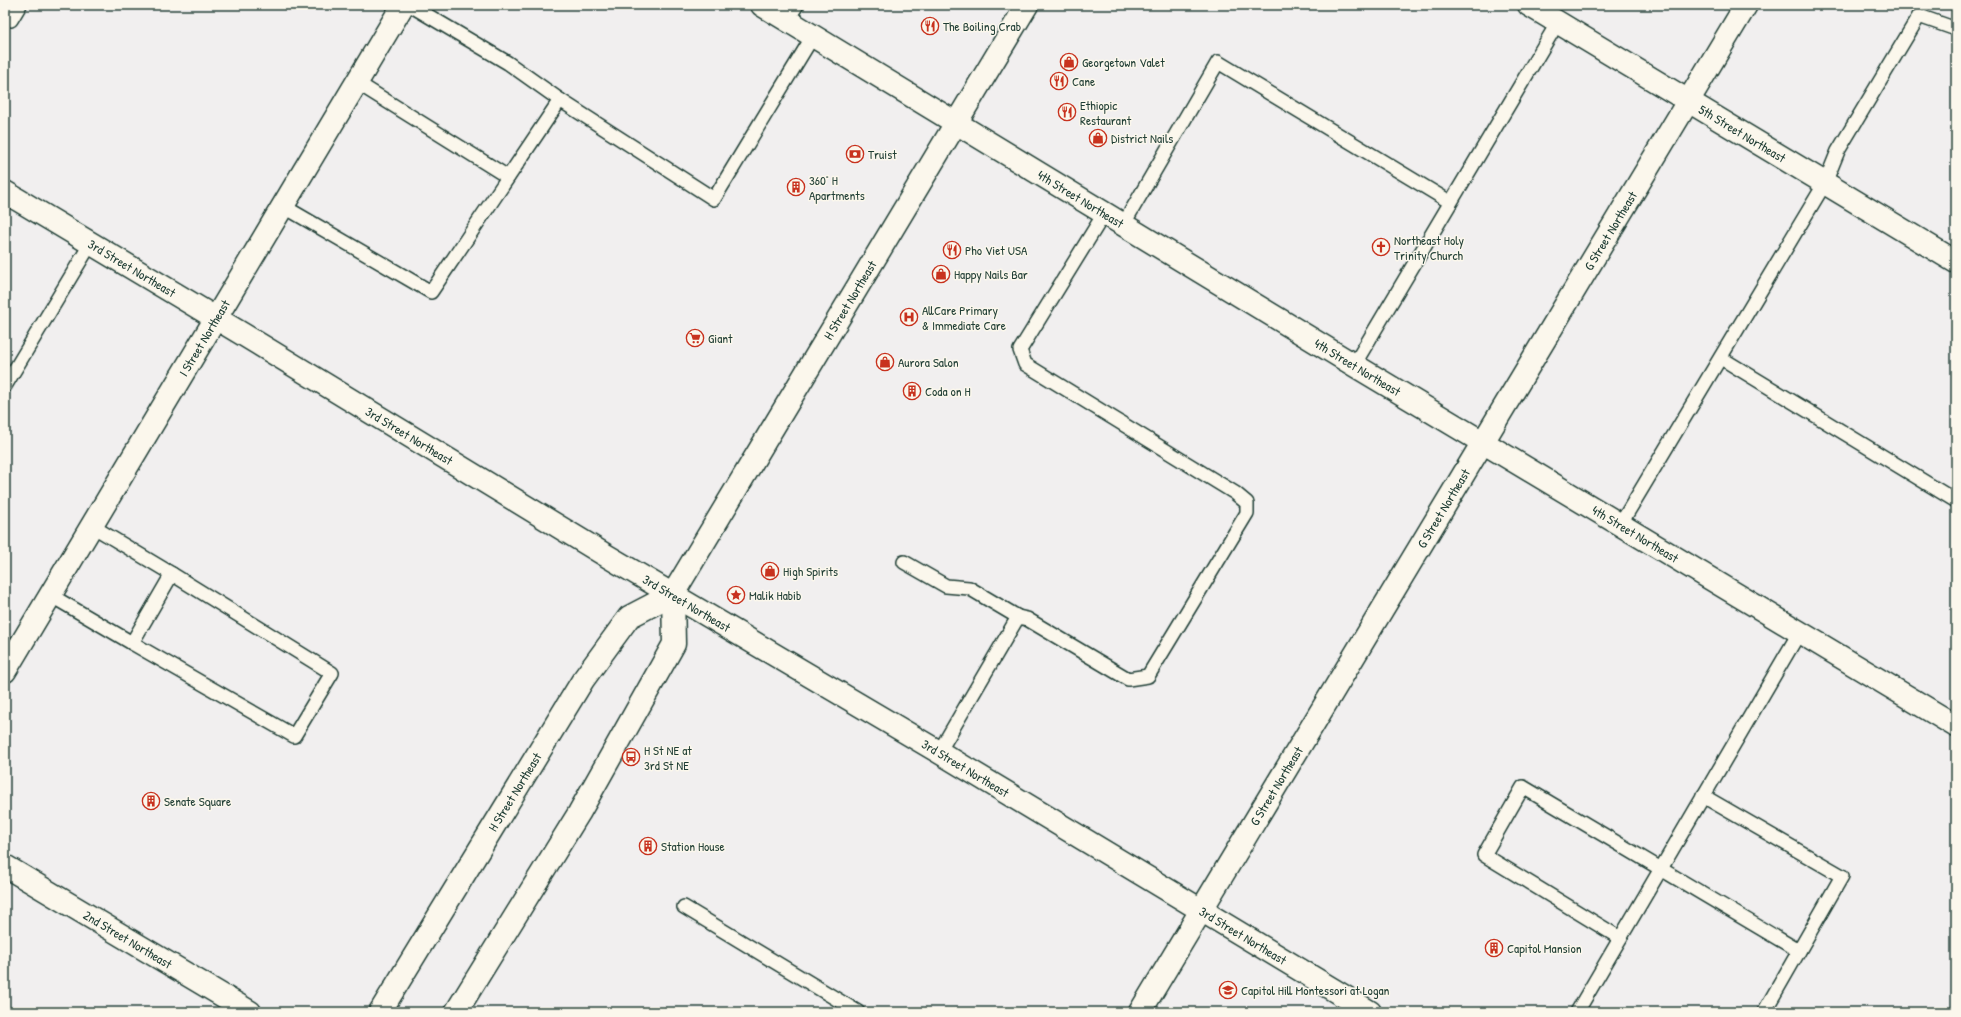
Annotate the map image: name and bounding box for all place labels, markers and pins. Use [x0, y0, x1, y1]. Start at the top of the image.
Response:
restaurant icon: The Boiling Crab [920, 16, 940, 36]
place label: The Boiling Crab [943, 17, 1021, 35]
shop icon: Georgetown Valet [1059, 52, 1079, 72]
place label: Georgetown Valet [1082, 53, 1165, 71]
restaurant icon: Cane [1049, 71, 1069, 91]
place label: Cane [1072, 72, 1095, 90]
place label: Ethiopic Restaurant [1080, 96, 1132, 129]
restaurant icon: Ethiopic Restaurant [1057, 102, 1077, 122]
shop icon: District Nails [1088, 128, 1108, 148]
place label: District Nails [1111, 129, 1173, 147]
bank icon: Truist [845, 144, 865, 164]
place label: Truist [868, 145, 897, 163]
place label: 360° H Apartments [809, 171, 865, 204]
building icon: 360° H Apartments [786, 177, 806, 197]
place label: Northeast Holy Trinity Church [1394, 231, 1465, 264]
church icon: Northeast Holy Trinity Church [1371, 237, 1391, 257]
restaurant icon: Pho Viet USA [942, 240, 962, 260]
place label: Pho Viet USA [965, 241, 1028, 259]
shop icon: Happy Nails Bar [931, 264, 951, 284]
place label: Happy Nails Bar [954, 265, 1028, 283]
place label: AllCare Primary & Immediate Care [922, 301, 1006, 334]
hospital icon: AllCare Primary & Immediate Care [899, 307, 919, 327]
supermarket icon: Giant [685, 328, 705, 348]
place label: Giant [708, 329, 733, 347]
shop icon: Aurora Salon [875, 352, 895, 372]
place label: Aurora Salon [898, 353, 959, 371]
building icon: Coda on H [902, 381, 922, 401]
place label: Coda on H [925, 382, 971, 400]
shop icon: High Spirits [760, 561, 780, 581]
place label: High Spirits [783, 562, 838, 580]
place icon: Malik Habib [726, 585, 746, 605]
place label: Malik Habib [749, 586, 801, 604]
place label: H St NE at 3rd St NE [644, 741, 692, 774]
bus stop icon: H St NE at 3rd St NE [621, 747, 641, 767]
building icon: Senate Square [141, 791, 161, 811]
place label: Senate Square [164, 792, 231, 810]
building icon: Station House [638, 836, 658, 856]
place label: Station House [661, 837, 725, 855]
building icon: Capitol Mansion [1484, 938, 1504, 958]
place label: Capitol Mansion [1507, 939, 1582, 957]
school or university icon: Capitol Hill Montessori at Logan [1218, 980, 1238, 1000]
place label: Capitol Hill Montessori at Logan [1241, 981, 1390, 999]

